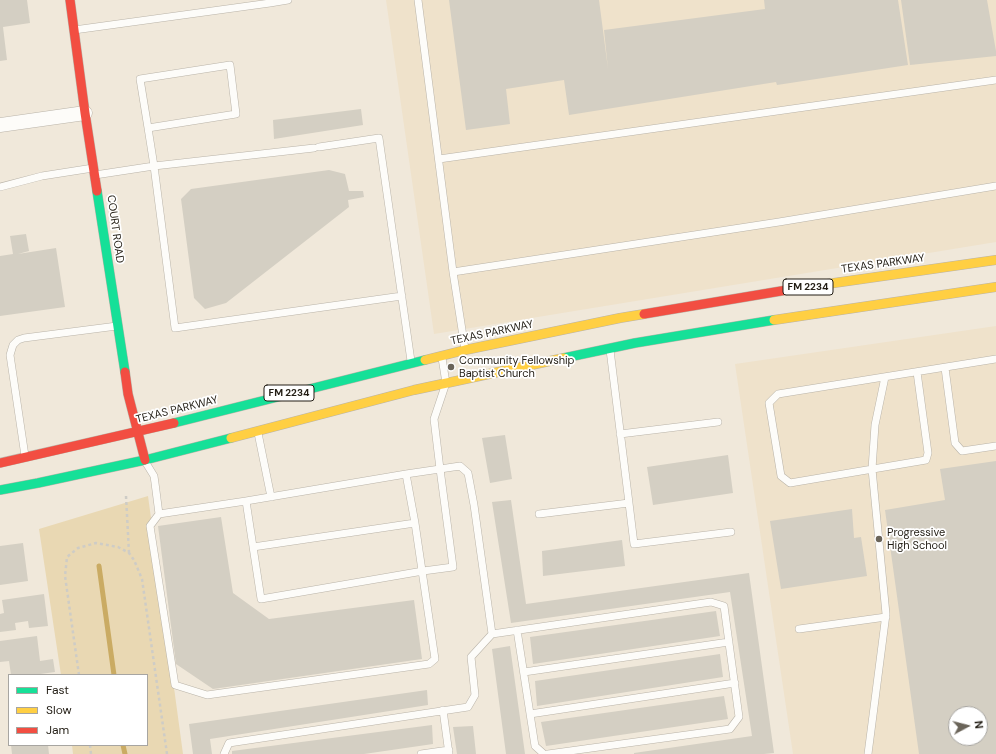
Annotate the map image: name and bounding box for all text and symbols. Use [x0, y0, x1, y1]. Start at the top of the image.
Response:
street label: COURT ROAD [104, 194, 126, 264]
street label: TEXAS PARKWAY [840, 252, 926, 276]
road number: FM 2234 [783, 279, 833, 295]
street label: TEXAS PARKWAY [450, 318, 534, 348]
place label: Community Fellowship Baptist Church [459, 354, 575, 380]
marker: Community Fellowship Baptist Church [446, 362, 456, 372]
road number: FM 2234 [264, 385, 314, 401]
street label: TEXAS PARKWAY [135, 393, 219, 427]
place label: Progressive High School [887, 526, 947, 552]
marker: Progressive High School [874, 534, 884, 544]
legend [8, 674, 148, 746]
text: Fast [46, 682, 69, 698]
text: Slow [46, 702, 72, 718]
north arrow [948, 706, 988, 746]
text: N [971, 720, 986, 729]
text: Jam [46, 722, 69, 738]

